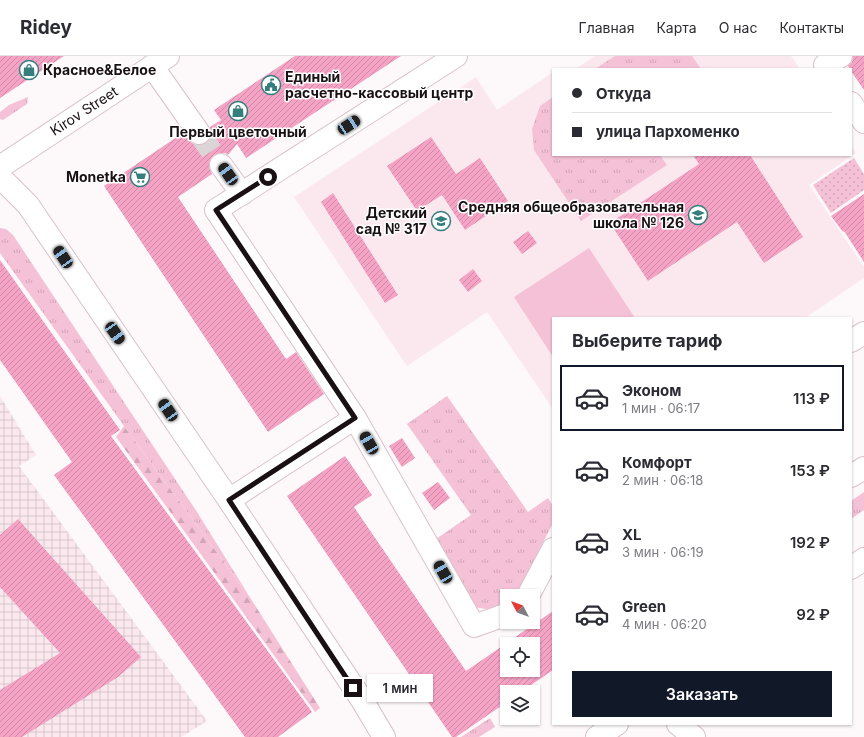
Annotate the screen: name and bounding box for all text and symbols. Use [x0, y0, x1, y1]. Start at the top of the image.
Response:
text: Ridey [20, 16, 72, 39]
text: Главная [579, 19, 634, 36]
text: Карта [656, 19, 697, 36]
text: О нас [719, 19, 757, 36]
text: Контакты [779, 19, 844, 36]
shop icon: Красное&Белое [18, 59, 40, 81]
place label: Красное&Белое [43, 61, 156, 78]
place label: Единый расчетно-кассовый центр [285, 68, 474, 101]
public building icon: Единый расчетно-кассовый центр [260, 74, 282, 96]
street label: Kirov Street [47, 82, 121, 139]
text: Откуда [596, 84, 651, 103]
shop icon: Первый цветочный [227, 100, 249, 122]
car [336, 113, 362, 137]
text: улица Пархоменко [596, 122, 740, 141]
place label: Первый цветочный [169, 123, 307, 140]
car [216, 161, 240, 187]
supermarket icon: Monetka [129, 166, 151, 188]
place label: Monetka [66, 168, 126, 185]
route start [259, 168, 277, 186]
place label: Средняя общеобразовательная школа № 126 [458, 198, 684, 231]
place label: Детский сад № 317 [356, 204, 427, 237]
school or university icon: Средняя общеобразовательная школа № 126 [687, 204, 709, 226]
school or university icon: Детский сад № 317 [430, 210, 452, 232]
car [51, 244, 75, 270]
car [103, 320, 127, 346]
text: Выберите тариф [572, 330, 723, 351]
icon: car [574, 380, 610, 416]
text: Эконом [622, 381, 681, 400]
text: 113 ₽ [793, 389, 830, 408]
car [156, 397, 180, 423]
text: 1 мин · 06:17 [622, 400, 700, 416]
car [358, 430, 380, 456]
icon: car [574, 452, 610, 488]
text: Комфорт [622, 453, 692, 472]
text: 153 ₽ [790, 461, 830, 480]
text: 2 мин · 06:18 [622, 472, 703, 488]
icon: car [574, 524, 610, 560]
text: XL [622, 525, 642, 544]
text: 192 ₽ [790, 533, 830, 552]
text: 3 мин · 06:19 [622, 544, 704, 560]
car [432, 559, 454, 585]
north arrow [500, 589, 540, 629]
map controls [500, 589, 540, 725]
icon: car [574, 596, 610, 632]
text: Green [622, 597, 666, 616]
text: 92 ₽ [796, 605, 830, 624]
text: 4 мин · 06:20 [622, 616, 707, 632]
button: locate [500, 637, 540, 677]
button: Заказать [572, 671, 832, 717]
callout: 1 мин [367, 674, 433, 702]
route end [344, 679, 362, 697]
text: 1 мин [382, 680, 418, 696]
button: layers [500, 685, 540, 725]

